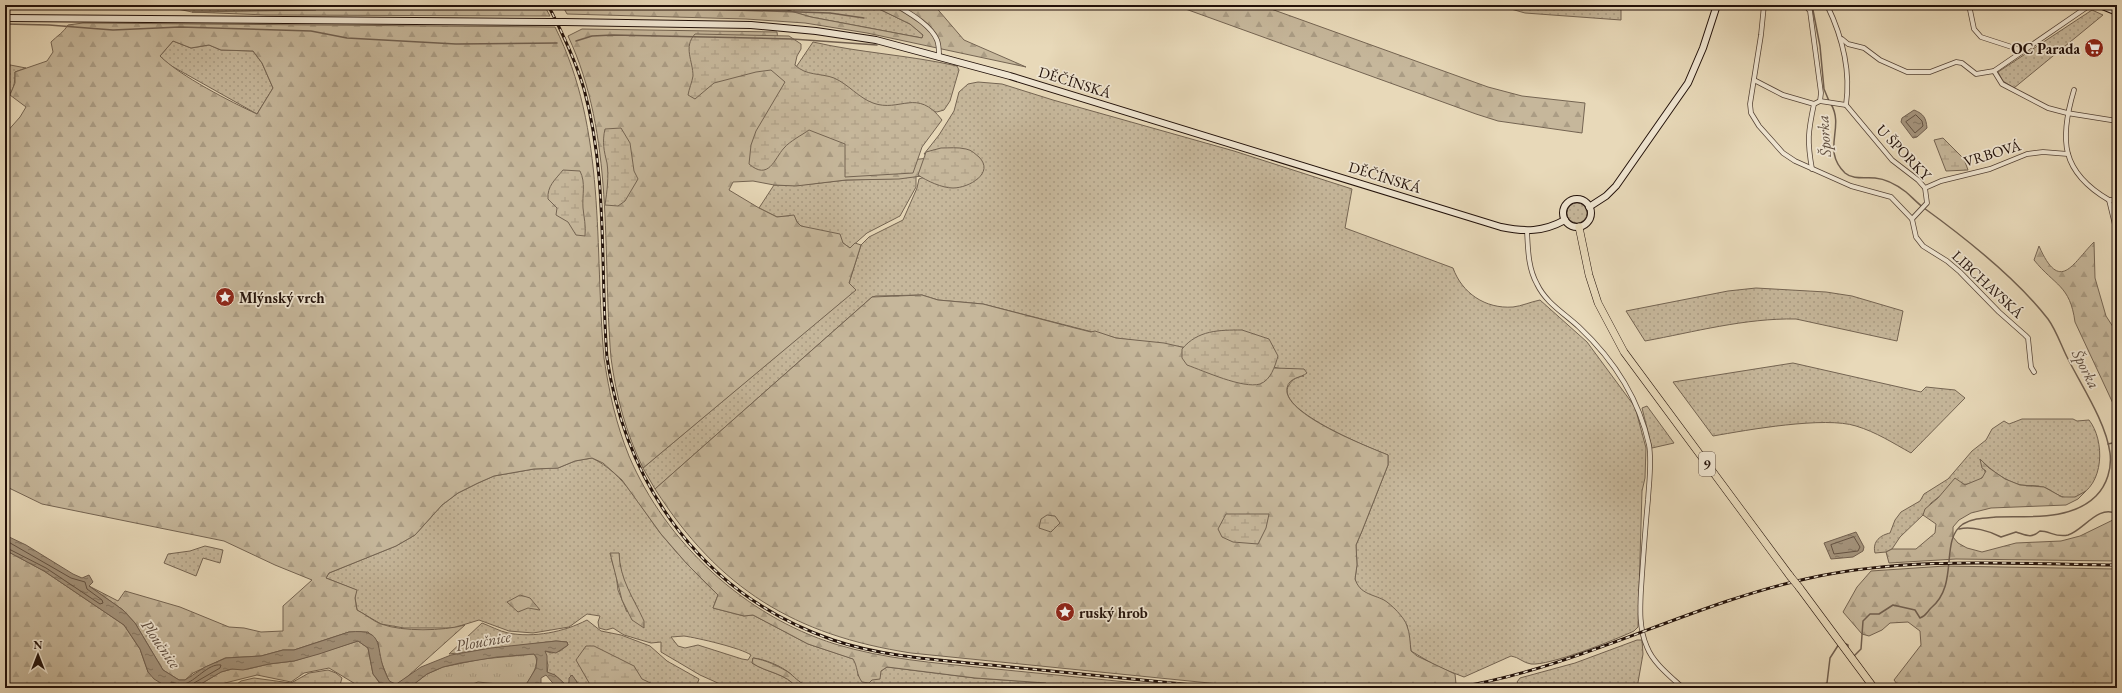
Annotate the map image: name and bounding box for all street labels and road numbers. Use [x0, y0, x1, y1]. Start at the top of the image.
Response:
street label: DĚČÍNSKÁ [1036, 62, 1114, 102]
street label: U ŠPORKY [1873, 120, 1936, 185]
street label: VRBOVÁ [1961, 135, 2024, 171]
street label: DĚČÍNSKÁ [1346, 157, 1424, 197]
street label: LIBCHAVSKÁ [1948, 246, 2028, 322]
road number: 9 [1699, 452, 1715, 476]

